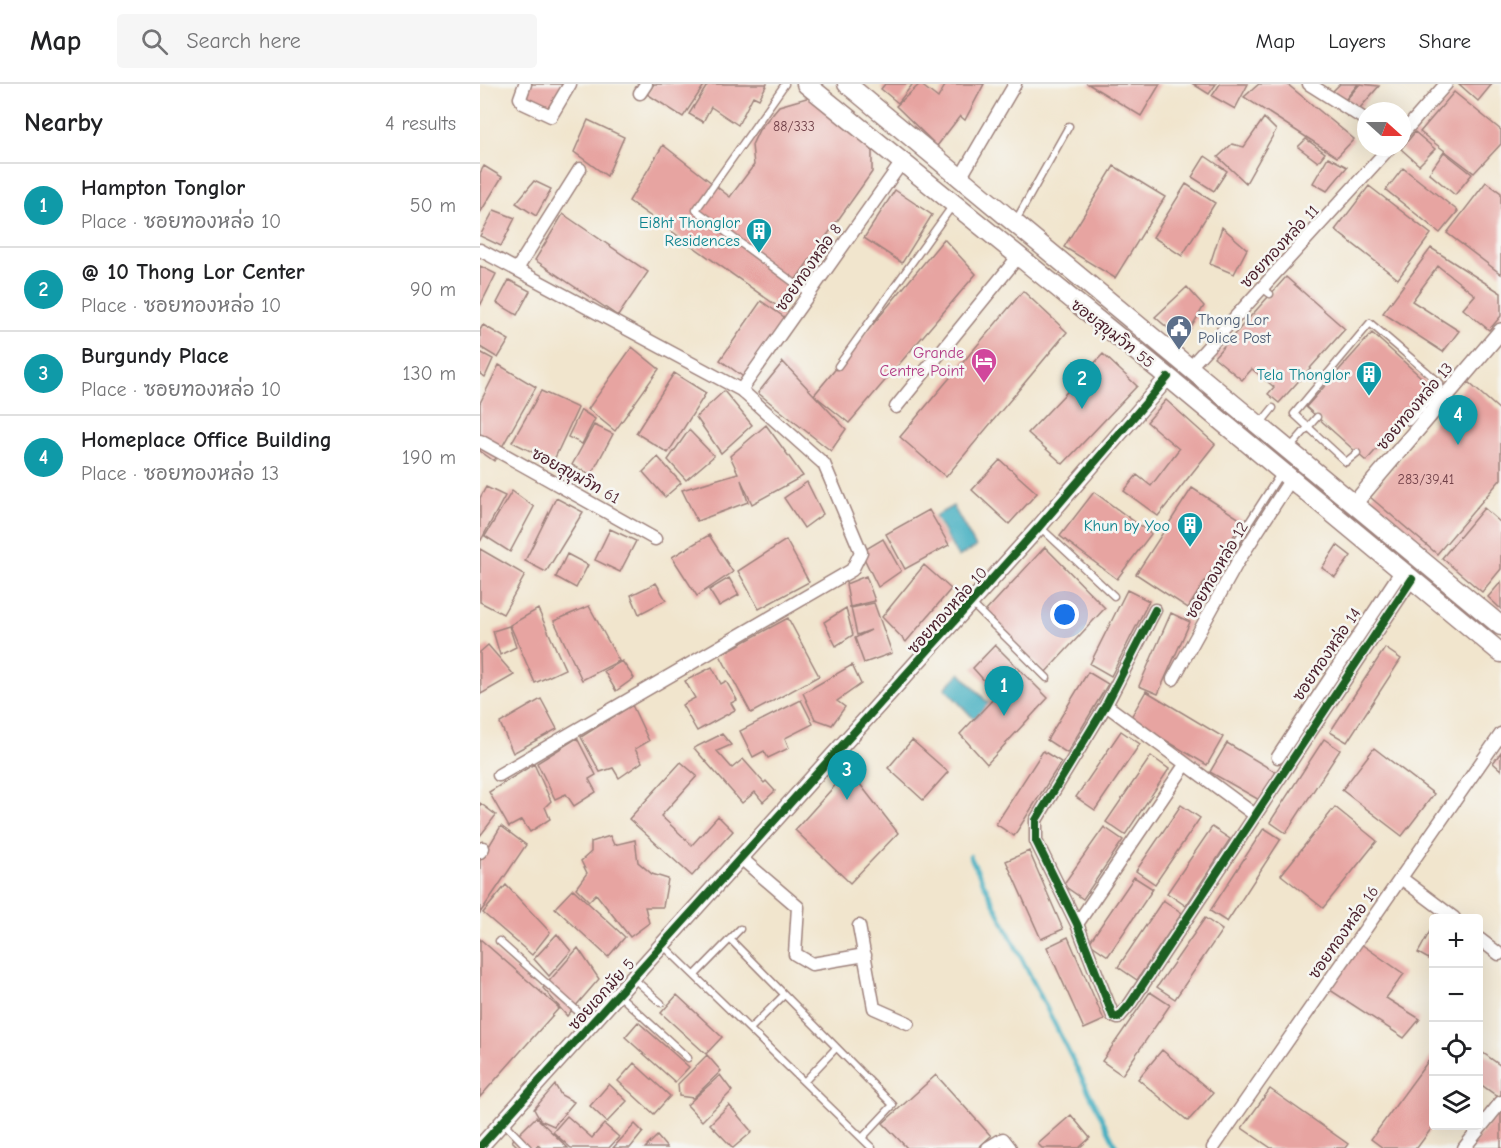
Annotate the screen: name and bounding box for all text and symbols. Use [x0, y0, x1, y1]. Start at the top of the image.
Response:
search box [117, 14, 537, 68]
text: Map [30, 25, 81, 57]
icon: search [138, 25, 171, 58]
text: Search here [186, 28, 301, 54]
text: Map [1256, 29, 1295, 53]
text: Layers [1328, 29, 1386, 53]
text: Share [1419, 29, 1471, 53]
north arrow [1357, 102, 1411, 156]
text: Nearby [24, 108, 103, 138]
text: 4 results [385, 112, 456, 135]
house number: 88/333 [773, 118, 815, 135]
text: Hampton Tonglor [81, 175, 245, 201]
text: 1 [40, 194, 47, 217]
text: 50 m [410, 194, 456, 217]
street label: ซอยทองหล่อ 11 [1235, 199, 1323, 292]
text: Place · ซอยทองหล่อ 10 [81, 210, 281, 233]
place label: Ei8ht Thonglor Residences [639, 214, 741, 250]
building icon: Ei8ht Thonglor Residences [744, 216, 774, 254]
street label: ซอยทองหล่อ 8 [770, 219, 846, 315]
text: @ 10 Thong Lor Center [81, 259, 305, 285]
text: 2 [39, 278, 48, 301]
text: 90 m [410, 278, 456, 301]
text: Place · ซอยทองหล่อ 10 [81, 294, 281, 317]
street label: ซอยสุขุมวิท 55 [1065, 294, 1159, 374]
place label: Thong Lor Police Post [1198, 311, 1271, 347]
public building icon: Thong Lor Police Post [1164, 313, 1194, 351]
text: Burgundy Place [81, 343, 229, 369]
place label: Grande Centre Point [880, 344, 964, 380]
hotel icon: Grande Centre Point [969, 346, 999, 384]
street label: ซอยทองหล่อ 13 [1371, 357, 1457, 454]
building icon: Tela Thonglor [1354, 359, 1384, 397]
pin: 2 [1062, 360, 1102, 409]
text: 3 [39, 362, 48, 385]
text: 130 m [403, 362, 456, 385]
place label: Tela Thonglor [1257, 366, 1351, 384]
text: Place · ซอยทองหล่อ 10 [81, 378, 281, 401]
pin: 4 [1438, 396, 1478, 445]
text: Homeplace Office Building [81, 427, 332, 453]
street label: ซอยสุขุมวิท 61 [527, 442, 624, 510]
text: 4 [39, 446, 48, 469]
text: 190 m [402, 446, 456, 469]
text: Place · ซอยทองหล่อ 13 [81, 462, 279, 485]
house number: 283/39,41 [1398, 471, 1454, 488]
building icon: Khun by Yoo [1175, 510, 1205, 548]
place label: Khun by Yoo [1084, 517, 1170, 535]
street label: ซอยทองหล่อ 12 [1179, 517, 1252, 622]
street label: ซอยทองหล่อ 10 [902, 562, 991, 658]
your location [1050, 600, 1079, 629]
street label: ซอยทองหล่อ 14 [1287, 603, 1365, 704]
pin: 1 [984, 666, 1024, 716]
pin: 3 [828, 750, 866, 800]
street label: ซอยทองหล่อ 16 [1303, 881, 1383, 982]
map controls [1429, 914, 1483, 1130]
button: + [1429, 914, 1483, 968]
street label: ซอยเอกมัย 5 [563, 954, 639, 1034]
button: − [1429, 968, 1483, 1022]
button: locate [1429, 1022, 1483, 1076]
button: layers [1429, 1076, 1483, 1130]

